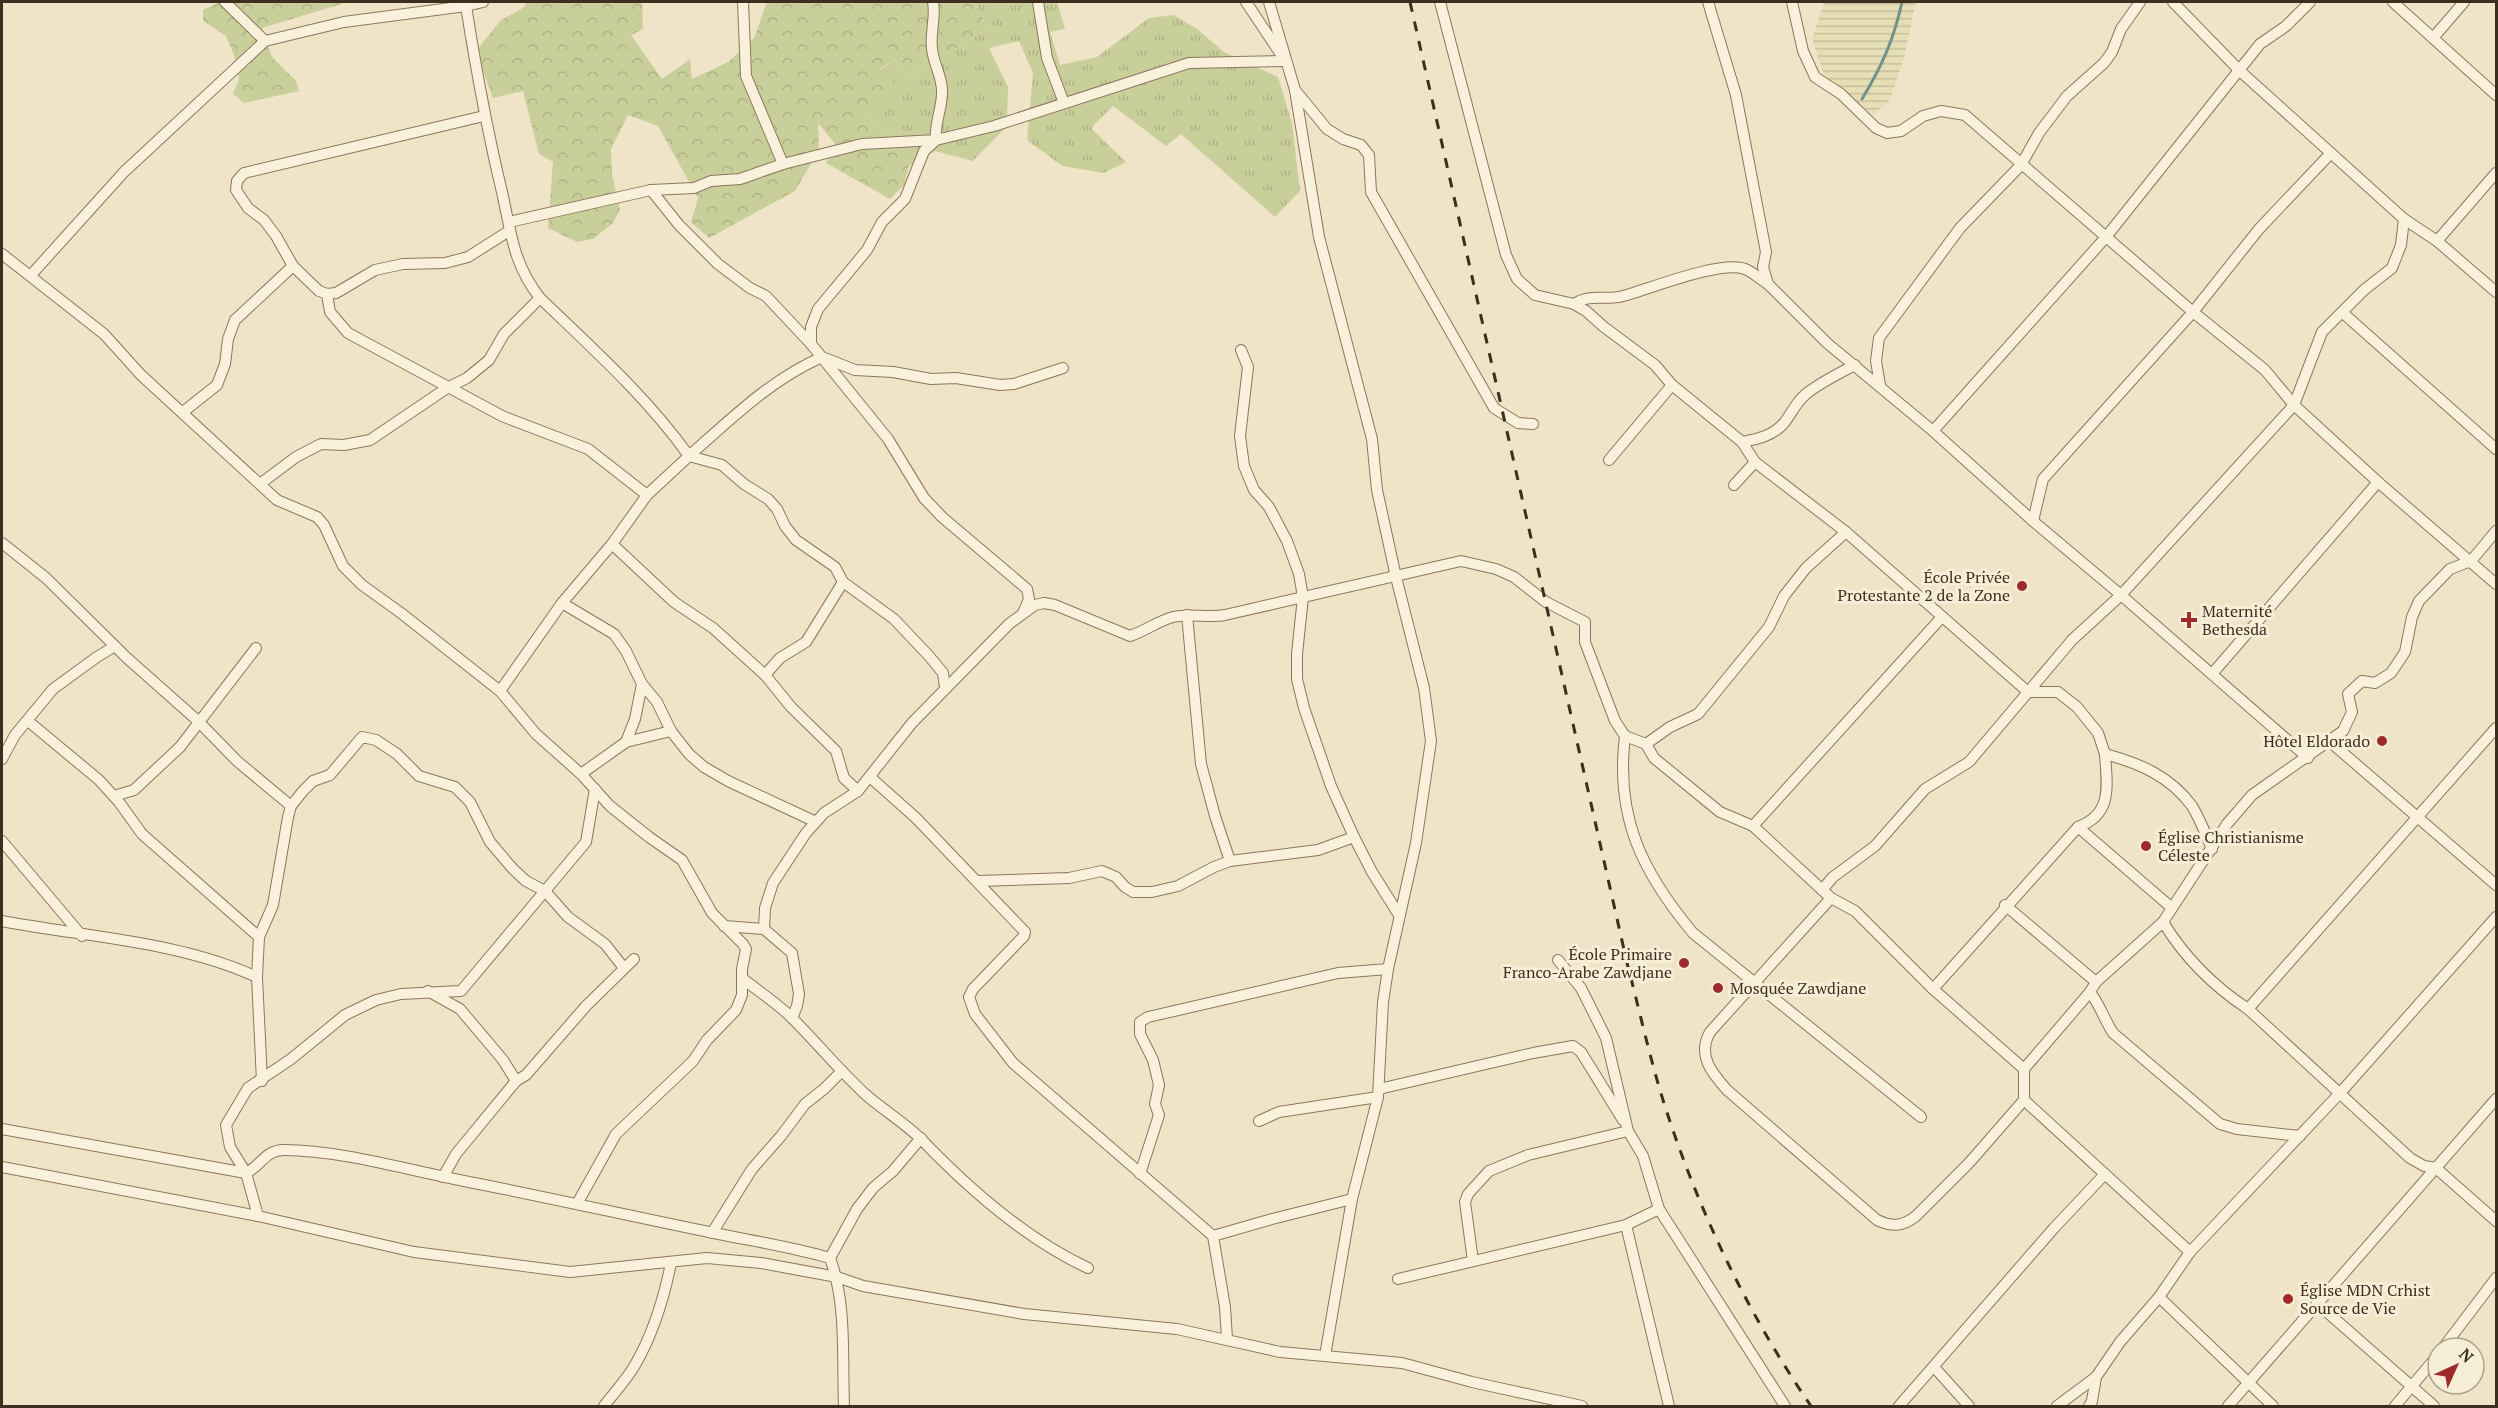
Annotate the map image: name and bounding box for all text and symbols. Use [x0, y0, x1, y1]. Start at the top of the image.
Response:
place label: École Privée Protestante 2 de la Zone [1838, 566, 2010, 606]
marker: École Privée Protestante 2 de la Zone [2015, 579, 2029, 593]
place label: Maternité Bethesda [2202, 600, 2272, 640]
marker: Maternité Bethesda [2180, 611, 2198, 629]
place label: Hôtel Eldorado [2263, 730, 2370, 752]
marker: Hôtel Eldorado [2375, 734, 2389, 748]
place label: Église Christianisme Céleste [2158, 826, 2304, 866]
marker: Église Christianisme Céleste [2139, 839, 2153, 853]
place label: École Primaire Franco-Arabe Zawdjane [1503, 943, 1672, 983]
marker: École Primaire Franco-Arabe Zawdjane [1677, 956, 1691, 970]
place label: Mosquée Zawdjane [1730, 977, 1866, 999]
marker: Mosquée Zawdjane [1711, 981, 1725, 995]
place label: Église MDN Crhist Source de Vie [2300, 1279, 2431, 1319]
marker: Église MDN Crhist Source de Vie [2281, 1292, 2295, 1306]
north arrow [2426, 1336, 2486, 1396]
text: N [2455, 1343, 2479, 1367]

